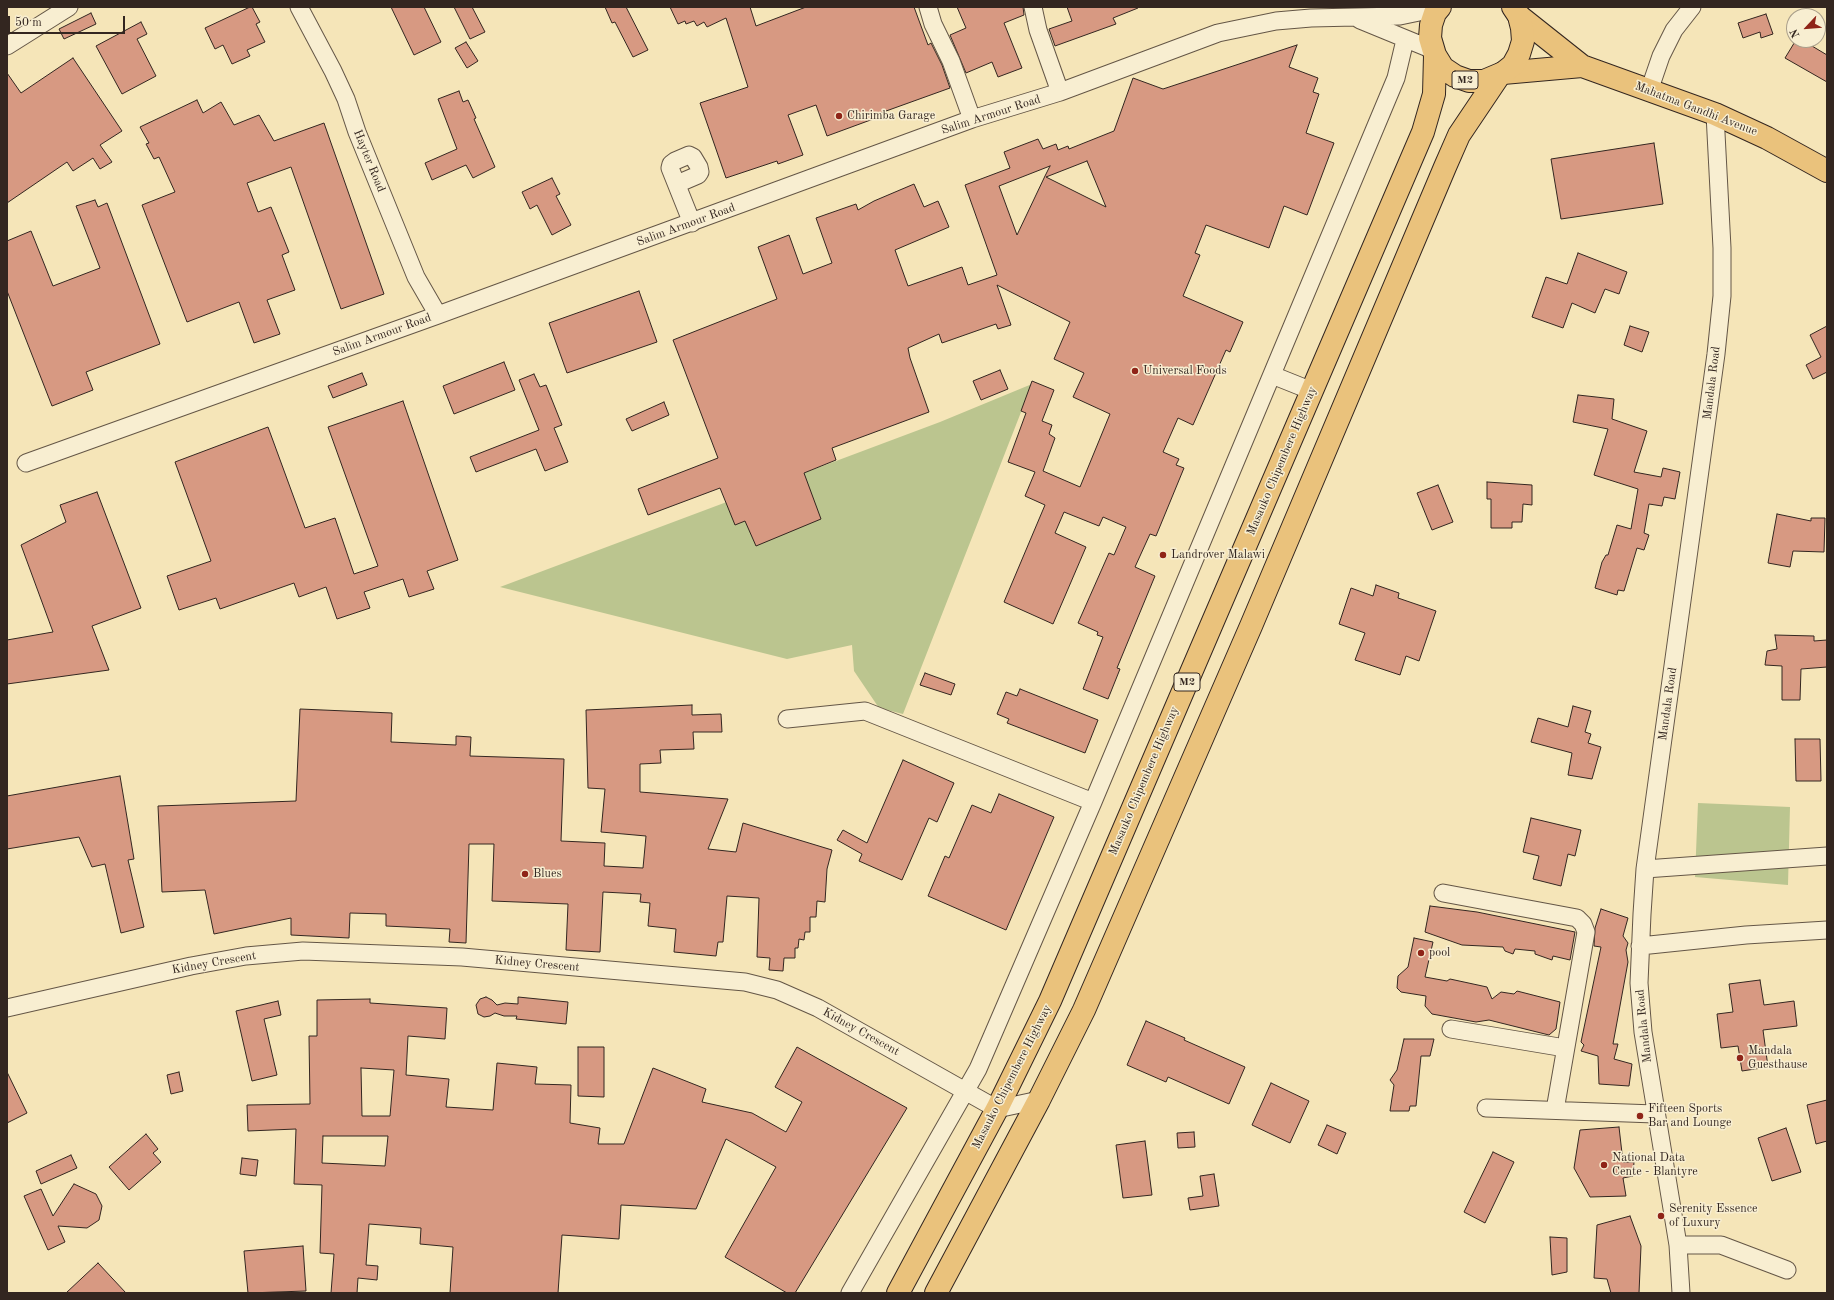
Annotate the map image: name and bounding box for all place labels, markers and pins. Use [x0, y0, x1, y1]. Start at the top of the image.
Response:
place label: Chirimba Garage [847, 109, 935, 123]
marker: Chirimba Garage [834, 111, 844, 121]
place label: Universal Foods [1143, 364, 1227, 378]
marker: Universal Foods [1130, 366, 1140, 376]
place label: Landrover Malawi [1171, 548, 1265, 562]
marker: Landrover Malawi [1158, 550, 1168, 560]
place label: Blues [533, 867, 562, 881]
marker: Blues [520, 869, 530, 879]
place label: pool [1429, 946, 1450, 960]
marker: pool [1416, 948, 1426, 958]
place label: Mandala Guesthause [1748, 1044, 1808, 1072]
marker: Mandala Guesthause [1735, 1053, 1745, 1063]
place label: Fifteen Sports Bar and Lounge [1648, 1102, 1731, 1130]
marker: Fifteen Sports Bar and Lounge [1635, 1111, 1645, 1121]
place label: National Data Cente - Blantyre [1612, 1151, 1698, 1179]
marker: National Data Cente - Blantyre [1599, 1160, 1609, 1170]
place label: Serenity Essence of Luxury [1669, 1202, 1757, 1230]
marker: Serenity Essence of Luxury [1656, 1211, 1666, 1221]

